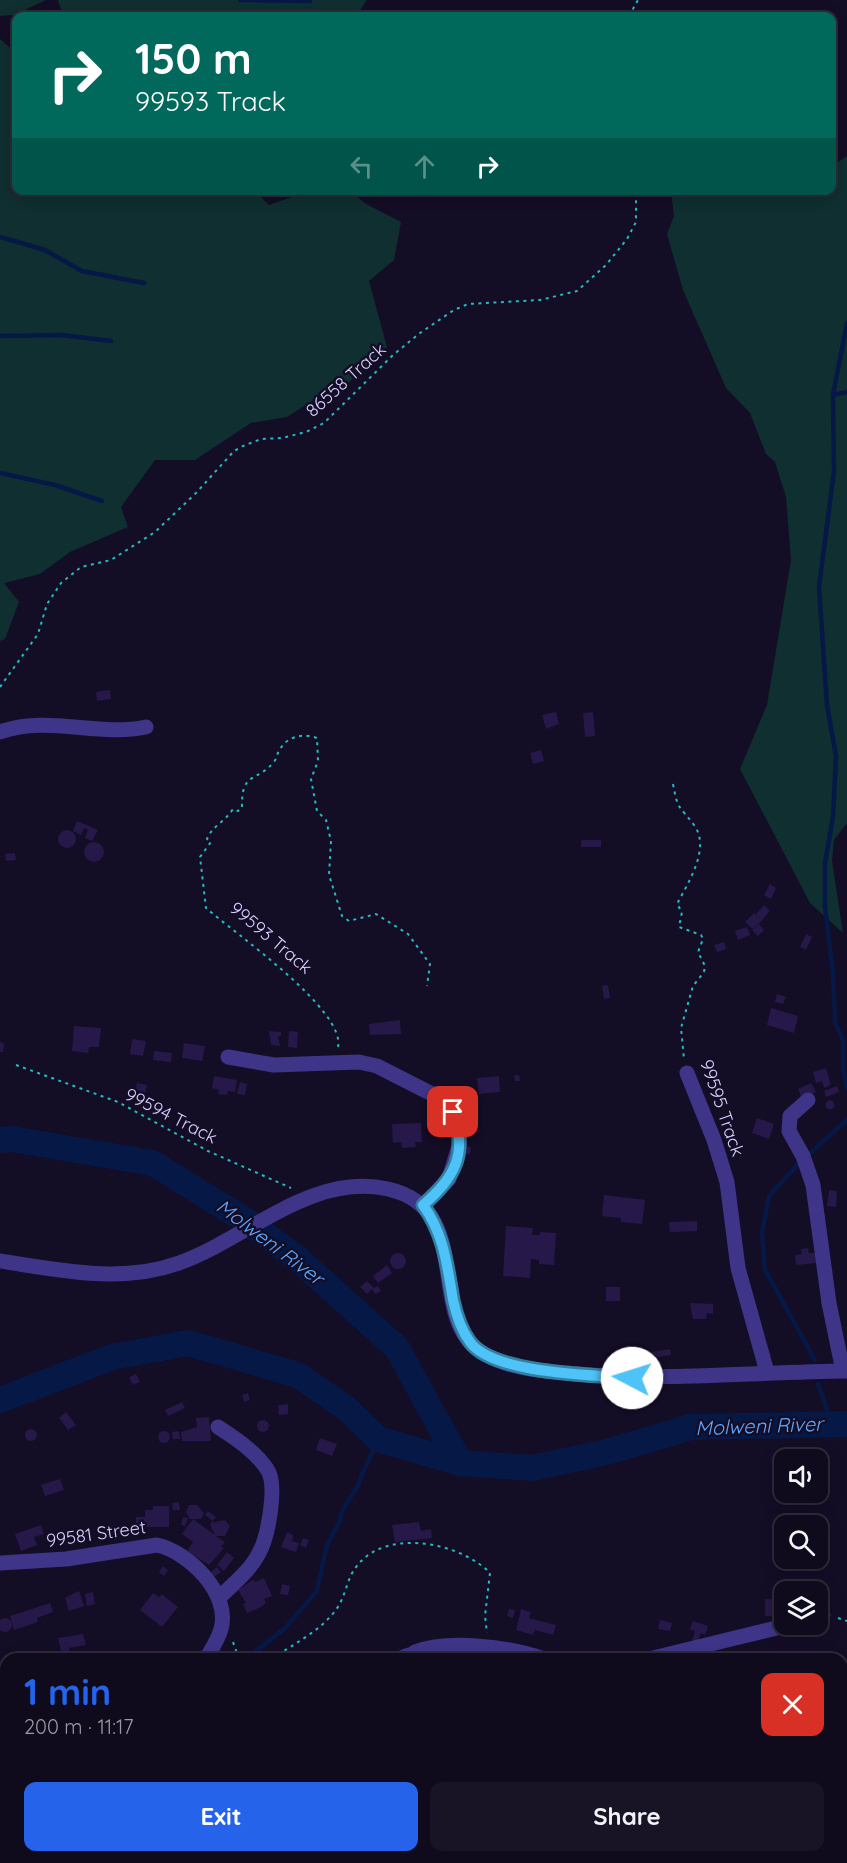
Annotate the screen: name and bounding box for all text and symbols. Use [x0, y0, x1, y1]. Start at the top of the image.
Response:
text: 150 m [135, 32, 252, 85]
icon: right [36, 36, 114, 114]
text: 99593 Track [135, 84, 286, 118]
icon: left [345, 150, 378, 183]
icon: ahead [408, 150, 441, 183]
icon: right [471, 150, 504, 183]
street label: 86558 Track [301, 338, 391, 422]
street label: 99593 Track [225, 896, 317, 979]
street label: 99595 Track [695, 1056, 750, 1159]
street label: 99594 Track [121, 1082, 221, 1149]
pin [427, 1086, 478, 1137]
icon: arrive [436, 1095, 469, 1128]
water label: Molweni River [212, 1193, 331, 1291]
position arrow [600, 1346, 664, 1410]
water label: Molweni River [695, 1411, 826, 1440]
map controls [774, 1449, 828, 1635]
button: sound [774, 1449, 828, 1503]
street label: 99581 Street [45, 1515, 147, 1552]
button: search [774, 1515, 828, 1569]
button: layers [774, 1581, 828, 1635]
text: 1 min [24, 1669, 111, 1714]
button: close [761, 1673, 824, 1736]
text: 200 m · 11:17 [24, 1714, 134, 1739]
button: Exit [24, 1782, 418, 1851]
button: Share [430, 1782, 824, 1851]

